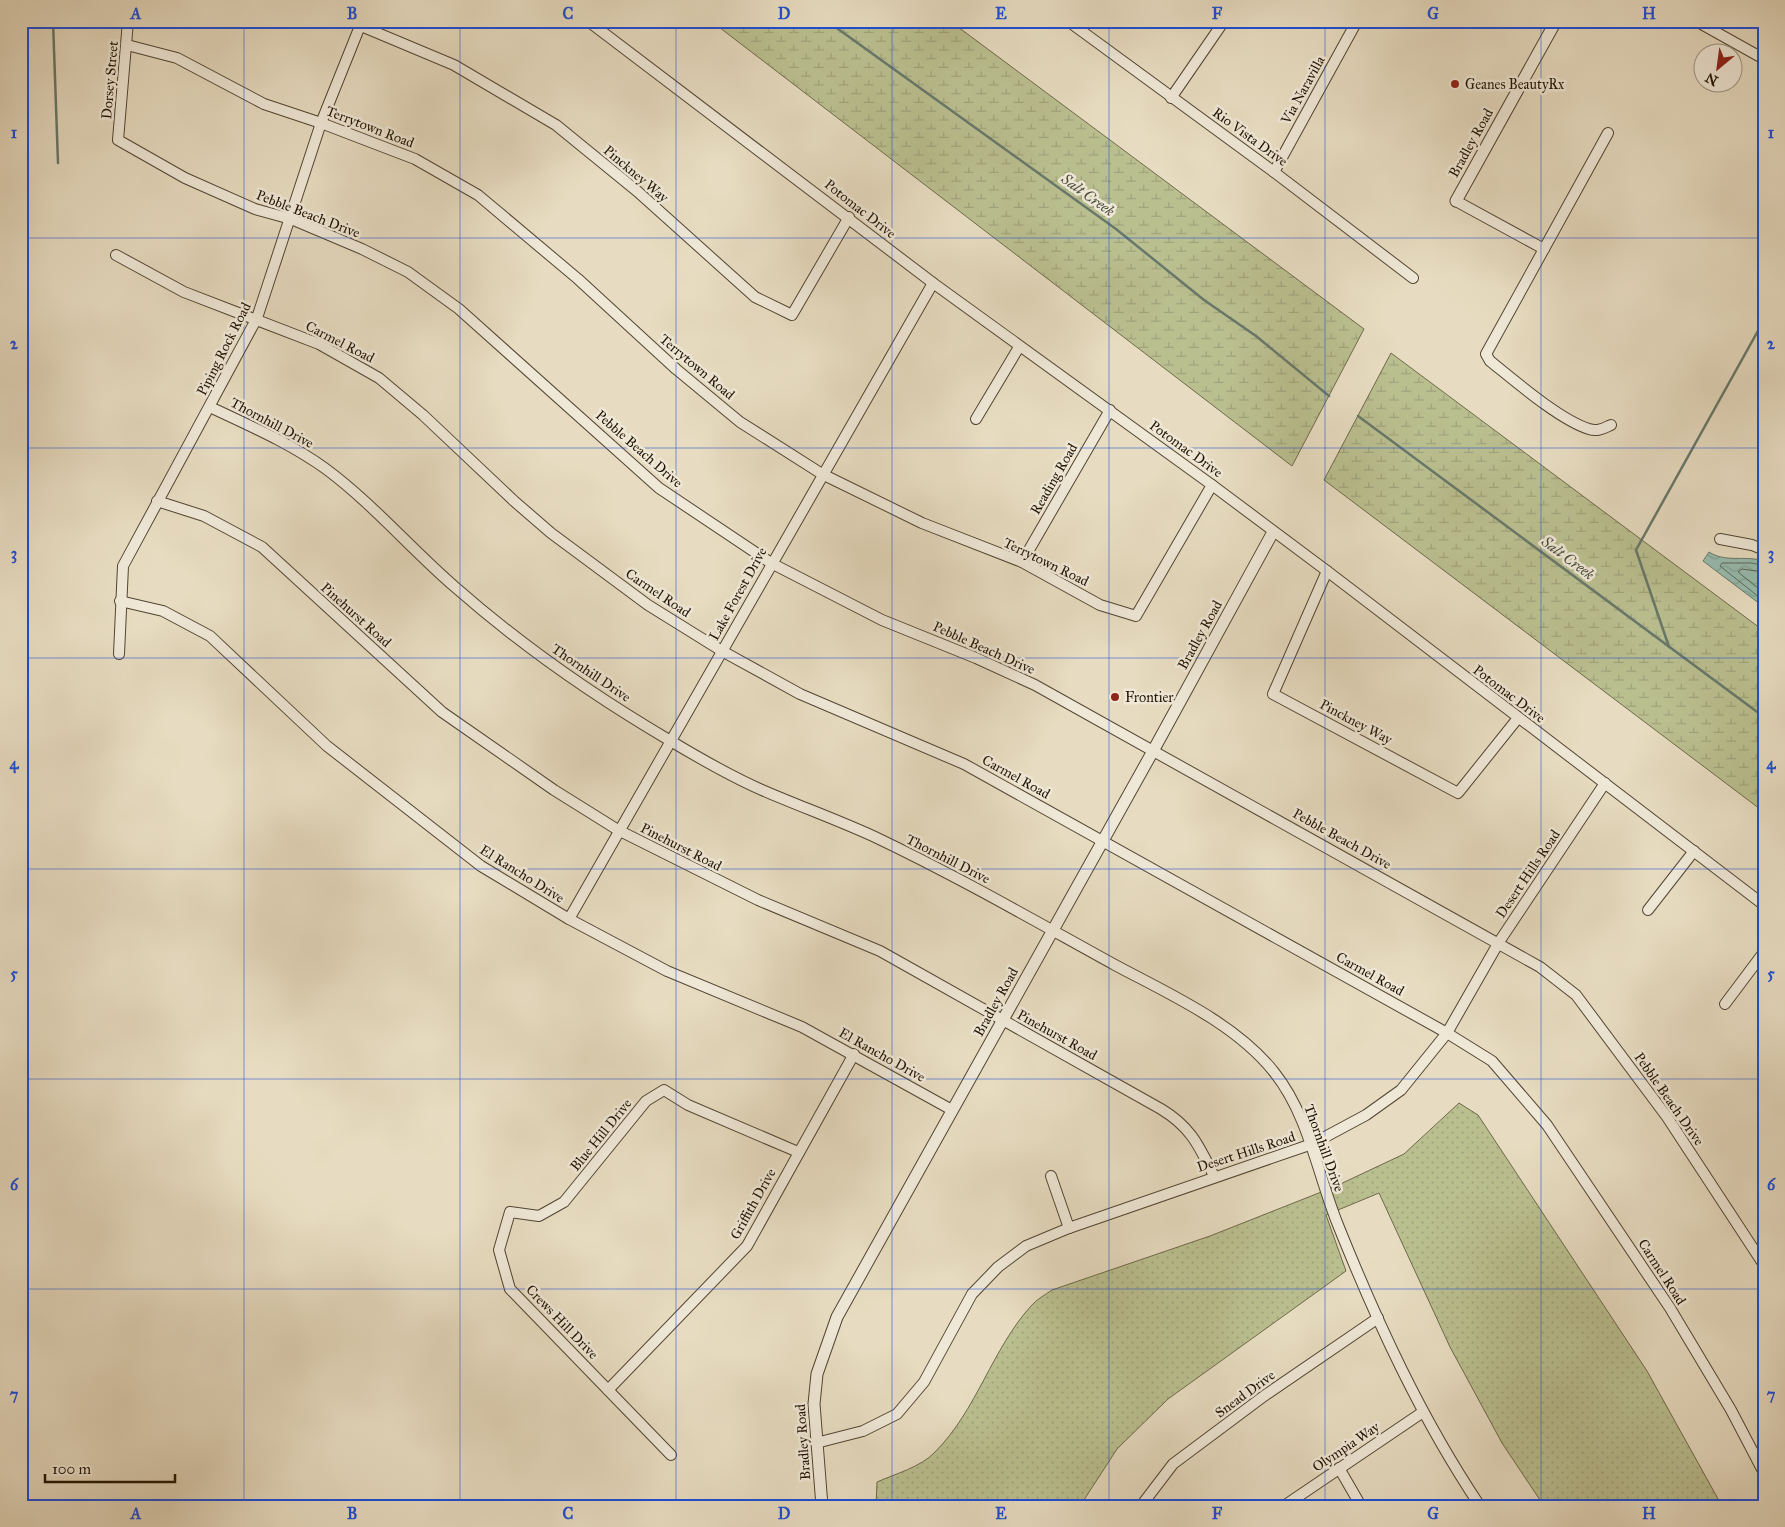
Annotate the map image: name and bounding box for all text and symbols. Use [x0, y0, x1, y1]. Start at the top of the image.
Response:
text: A [130, 4, 142, 23]
text: B [347, 4, 357, 23]
text: C [563, 4, 574, 23]
text: D [778, 4, 791, 23]
text: E [995, 4, 1007, 23]
text: F [1212, 4, 1223, 23]
text: G [1427, 4, 1439, 23]
text: H [1642, 4, 1656, 23]
street label: Dorsey Street [98, 40, 122, 120]
north arrow [1692, 42, 1742, 92]
street label: Via Naravilla [1277, 53, 1329, 128]
text: N [1703, 69, 1721, 89]
place label: Geanes BeautyRx [1465, 76, 1565, 93]
marker: Geanes BeautyRx [1449, 78, 1461, 90]
street label: Terrytown Road [324, 102, 416, 152]
street label: Rio Vista Drive [1209, 104, 1291, 170]
street label: Bradley Road [1445, 106, 1497, 180]
text: 1 [11, 123, 18, 142]
text: 1 [1768, 123, 1775, 142]
street label: Pinckney Way [600, 142, 672, 206]
water label: Salt Creek [1057, 169, 1118, 220]
street label: Potomac Drive [821, 176, 899, 242]
street label: Pebble Beach Drive [254, 186, 362, 242]
street label: Piping Rock Road [193, 300, 255, 398]
street label: Carmel Road [303, 317, 377, 367]
street label: Terrytown Road [656, 331, 738, 403]
text: 2 [10, 334, 19, 353]
text: 2 [1767, 334, 1776, 353]
street label: Thornhill Drive [227, 394, 317, 452]
street label: Pebble Beach Drive [592, 407, 686, 492]
street label: Potomac Drive [1146, 417, 1226, 481]
street label: Reading Road [1027, 440, 1081, 518]
water label: Salt Creek [1537, 532, 1598, 584]
street label: Terrytown Road [1000, 534, 1092, 590]
text: 3 [11, 544, 17, 564]
street label: Lake Forest Drive [705, 544, 771, 644]
text: 3 [1768, 544, 1774, 564]
street label: Carmel Road [622, 565, 694, 621]
street label: Pinehurst Road [317, 579, 395, 651]
street label: Bradley Road [1174, 598, 1226, 672]
street label: Pebble Beach Drive [930, 618, 1038, 678]
street label: Thornhill Drive [548, 640, 634, 706]
street label: Potomac Drive [1470, 661, 1549, 727]
place label: Frontier [1125, 689, 1174, 706]
marker: Frontier [1109, 691, 1121, 703]
street label: Pinckney Way [1317, 696, 1396, 748]
street label: Carmel Road [979, 751, 1053, 803]
text: 4 [10, 754, 20, 774]
text: 4 [1767, 754, 1777, 774]
street label: Pebble Beach Drive [1290, 805, 1394, 873]
street label: Pinehurst Road [638, 819, 724, 875]
street label: Desert Hills Road [1492, 827, 1564, 921]
street label: Thornhill Drive [903, 831, 993, 887]
street label: El Rancho Drive [477, 841, 567, 907]
street label: Carmel Road [1333, 948, 1407, 1000]
text: 5 [10, 964, 18, 983]
text: 5 [1767, 964, 1775, 983]
street label: Bradley Road [970, 965, 1022, 1039]
street label: Pinehurst Road [1014, 1006, 1100, 1064]
street label: El Rancho Drive [836, 1024, 928, 1086]
street label: Pebble Beach Drive [1631, 1049, 1708, 1149]
street label: Blue Hill Drive [567, 1095, 635, 1175]
street label: Thornhill Drive [1300, 1102, 1348, 1194]
street label: Desert Hills Road [1195, 1128, 1297, 1176]
street label: Griffith Drive [727, 1165, 780, 1242]
text: 6 [10, 1175, 19, 1194]
text: 6 [1767, 1175, 1776, 1194]
street label: Carmel Road [1634, 1236, 1690, 1308]
street label: Crews Hill Drive [522, 1281, 602, 1363]
street label: Snead Drive [1212, 1367, 1278, 1421]
text: 7 [10, 1385, 19, 1404]
text: 7 [1767, 1385, 1776, 1404]
street label: Bradley Road [792, 1403, 814, 1481]
street label: Olympia Way [1309, 1418, 1383, 1476]
scale bar [45, 1452, 175, 1484]
text: 100 m [52, 1460, 92, 1478]
text: A [130, 1504, 142, 1523]
text: B [347, 1504, 357, 1523]
text: C [563, 1504, 574, 1523]
text: D [778, 1504, 791, 1523]
text: E [995, 1504, 1007, 1523]
text: F [1212, 1504, 1223, 1523]
text: G [1427, 1504, 1439, 1523]
text: H [1642, 1504, 1656, 1523]

